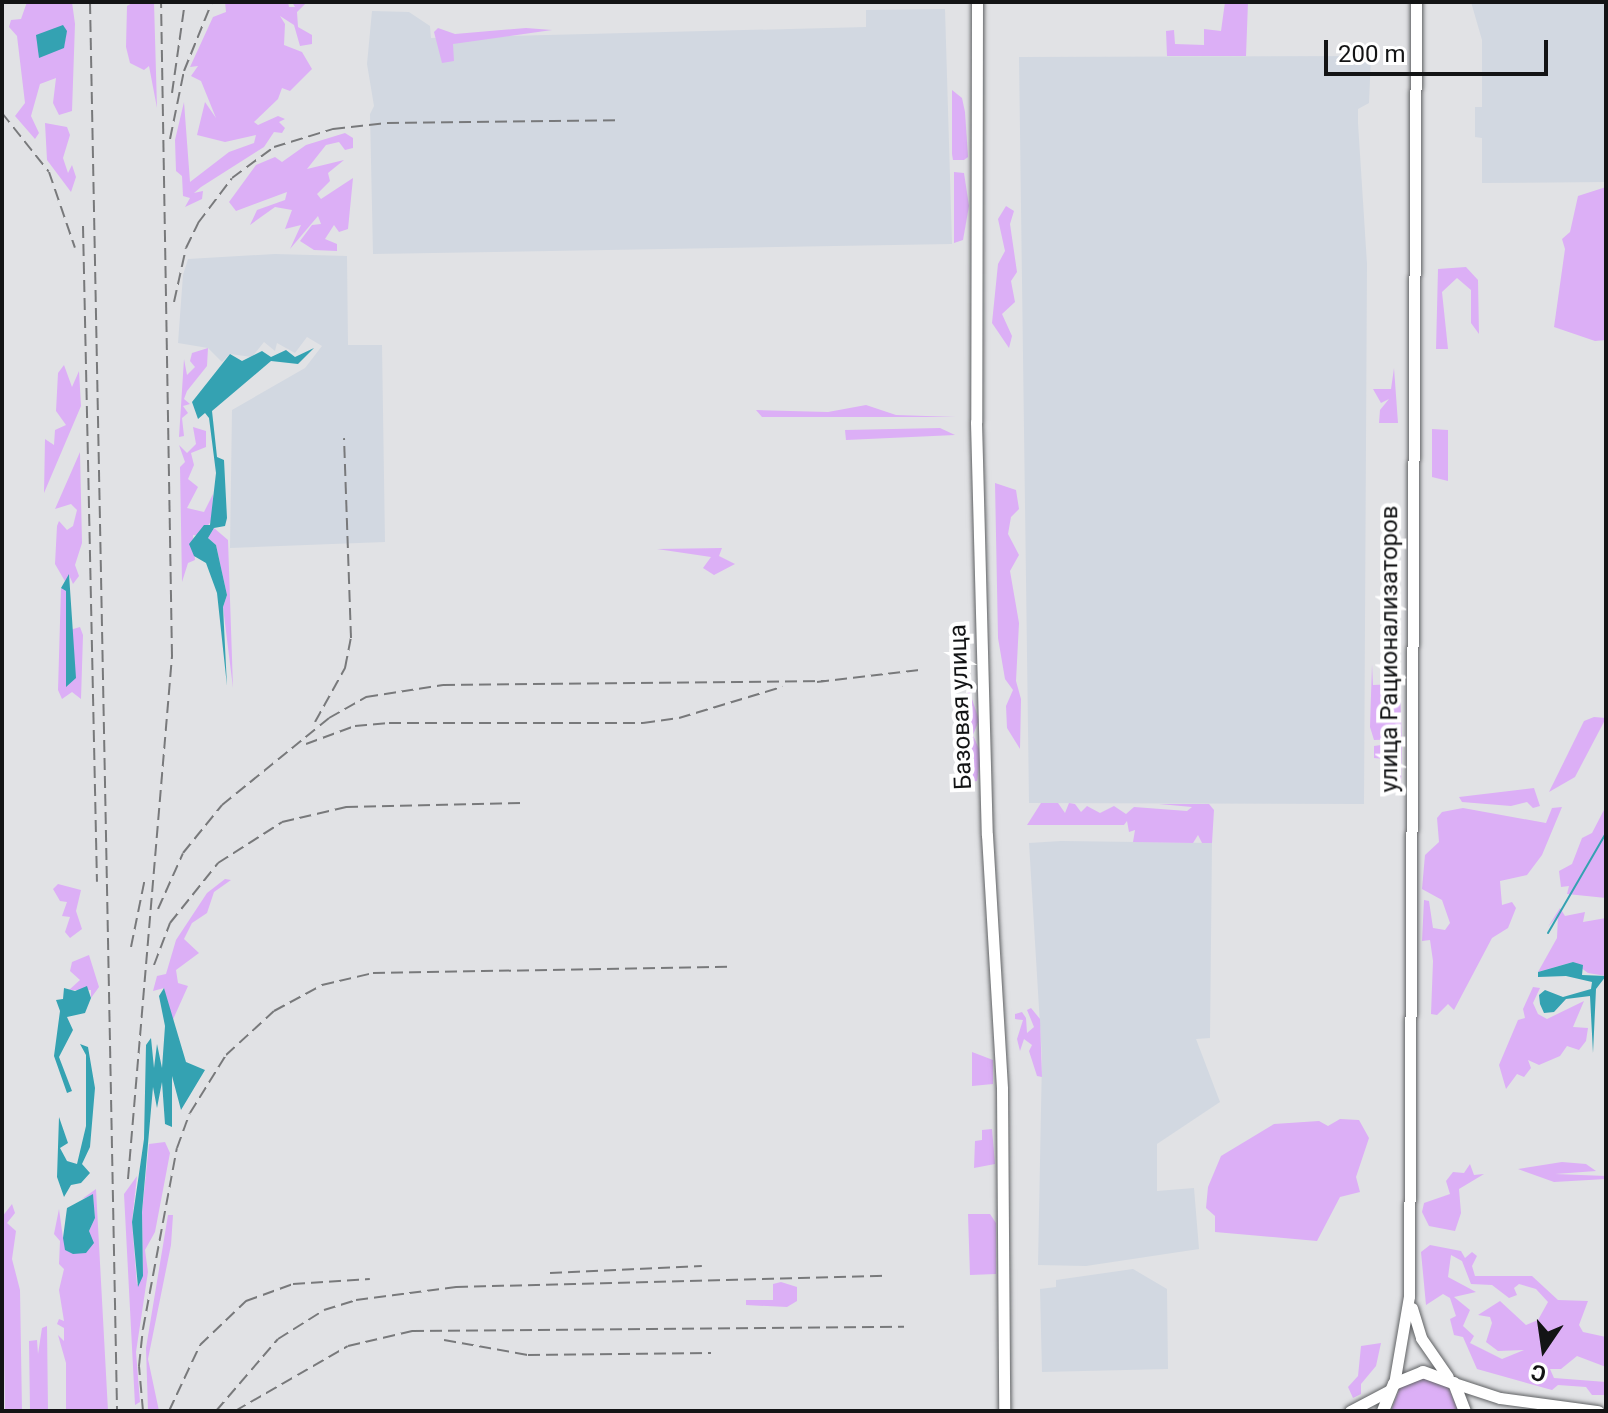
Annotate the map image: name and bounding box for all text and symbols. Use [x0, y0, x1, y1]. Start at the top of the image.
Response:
scale bar [1328, 24, 1552, 74]
text: 200 m [1338, 40, 1405, 68]
street label: улица Рационализаторов [1376, 506, 1404, 792]
street label: Базовая улица [944, 624, 978, 790]
north arrow [1504, 1309, 1584, 1389]
text: С [1529, 1359, 1548, 1387]

